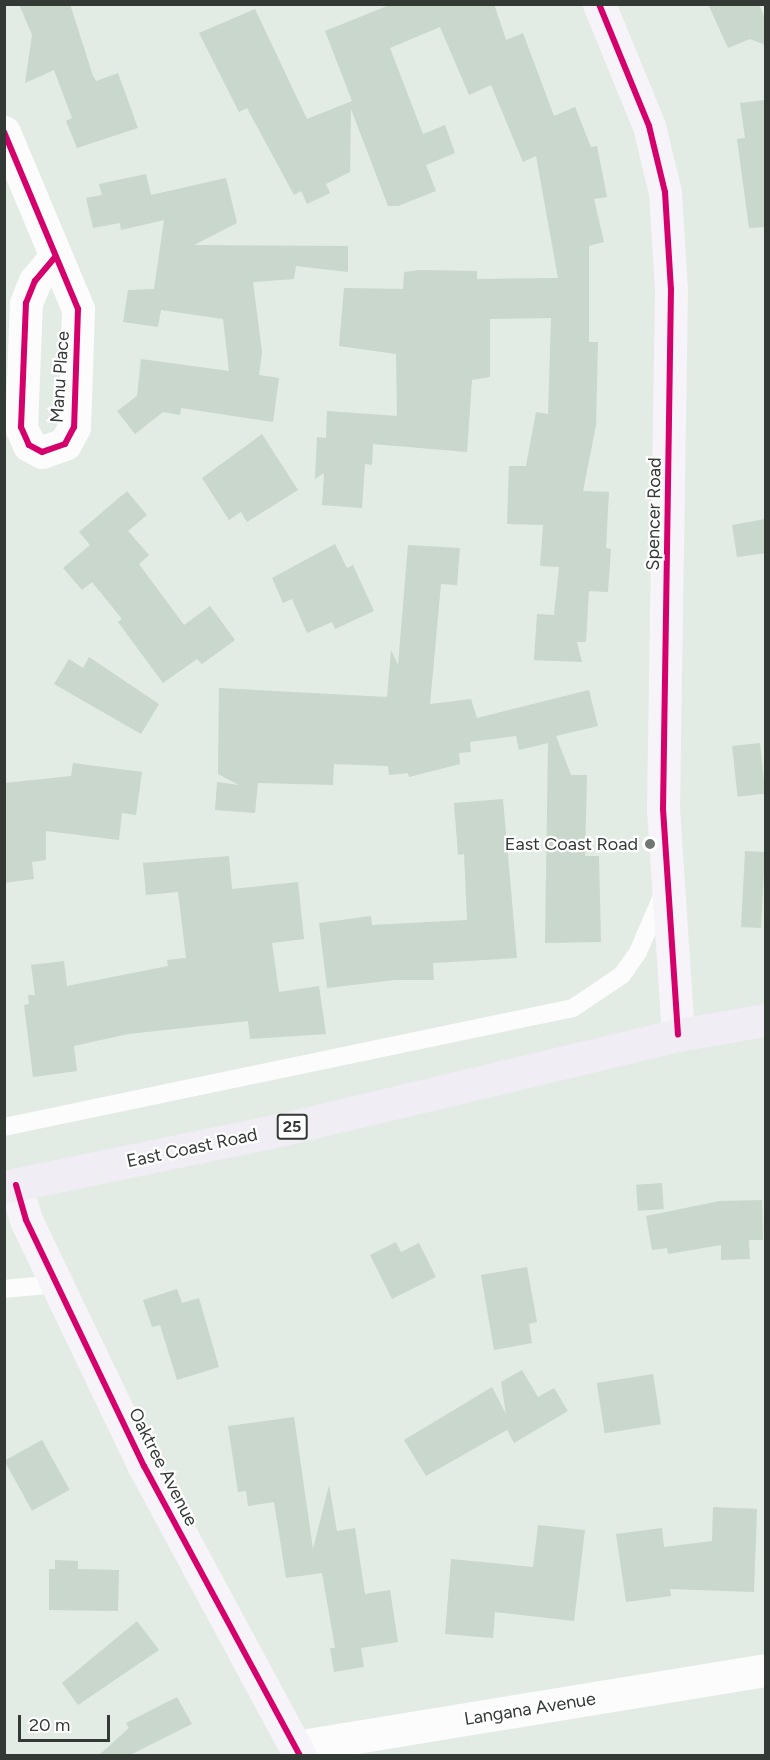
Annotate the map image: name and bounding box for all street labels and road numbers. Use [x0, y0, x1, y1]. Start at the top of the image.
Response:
street label: Manu Place [46, 330, 74, 424]
street label: Spencer Road [642, 457, 666, 571]
road number: 25 [276, 1114, 308, 1140]
street label: East Coast Road [125, 1124, 259, 1172]
street label: Oaktree Avenue [124, 1404, 202, 1530]
street label: Langana Avenue [463, 1688, 597, 1730]

